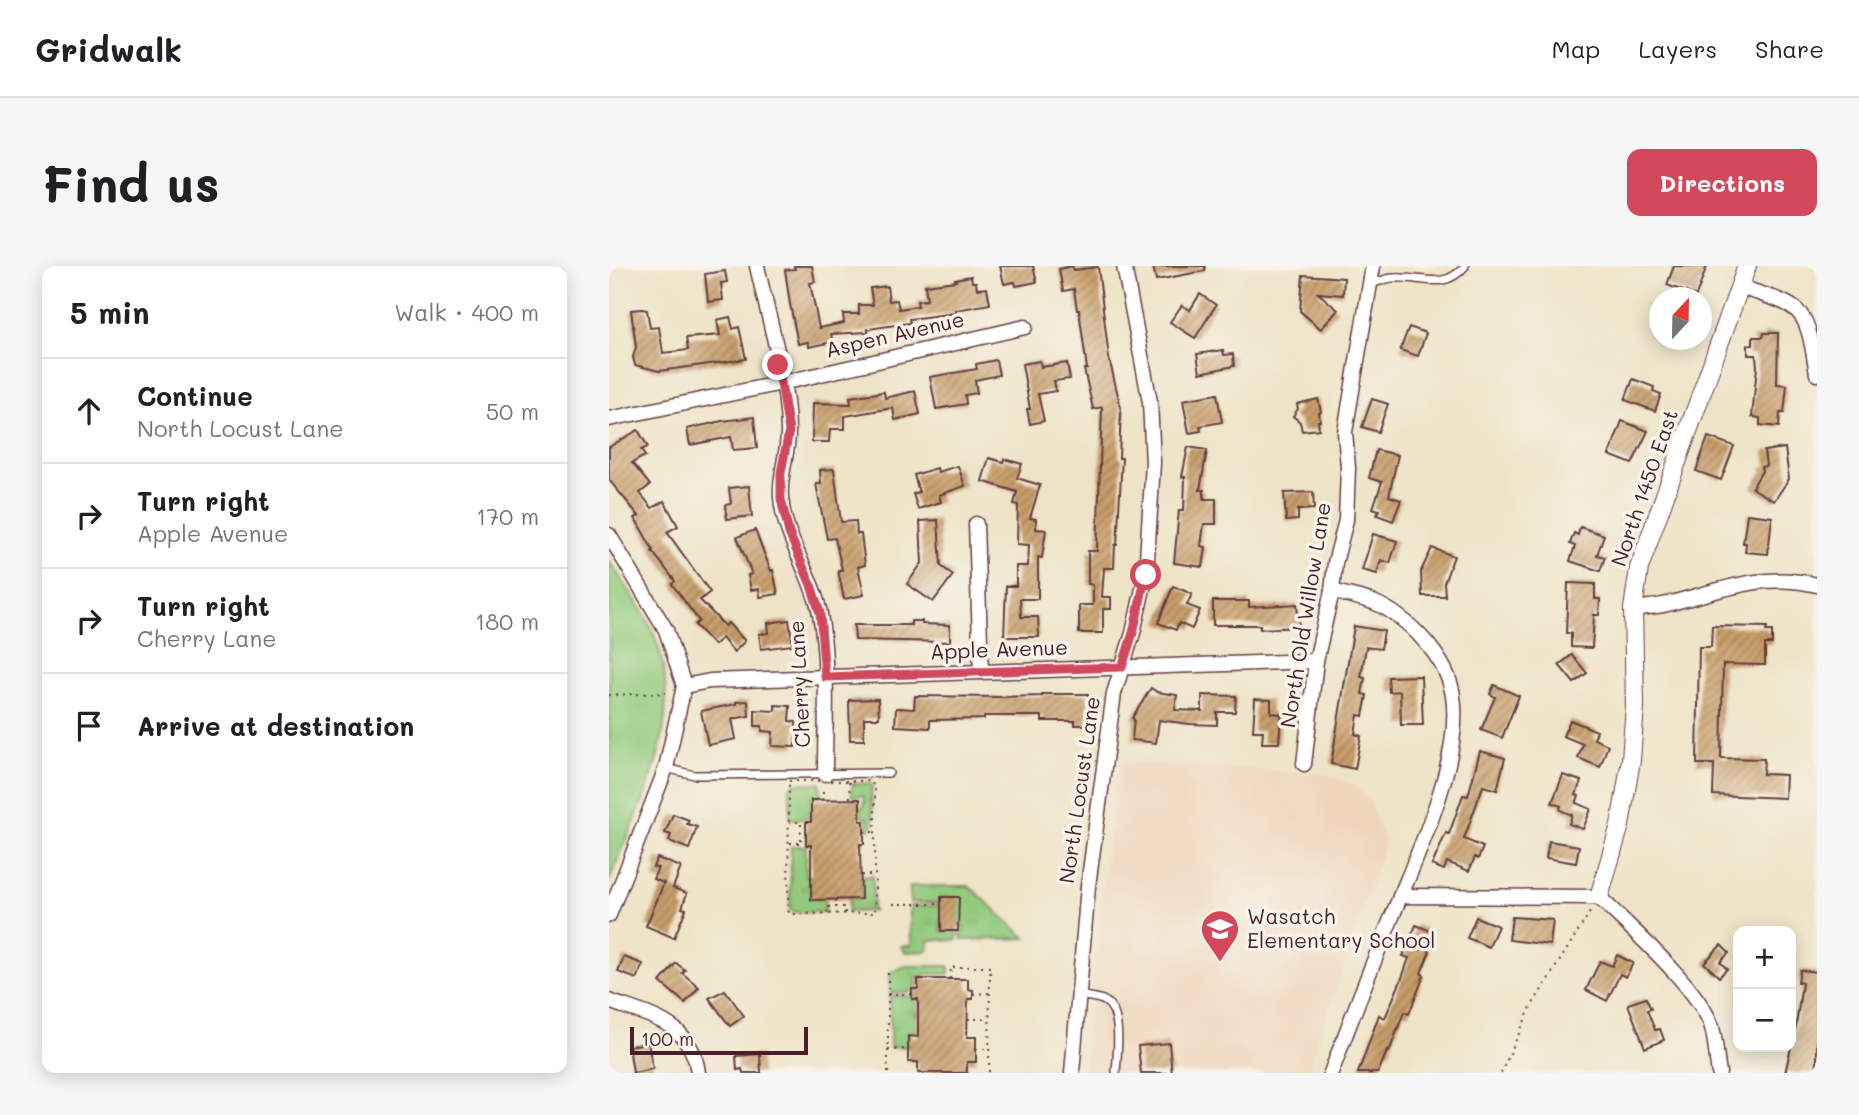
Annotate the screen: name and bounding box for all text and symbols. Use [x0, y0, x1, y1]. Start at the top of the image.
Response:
text: Gridwalk [35, 27, 182, 70]
text: Map [1552, 33, 1600, 64]
text: Layers [1638, 33, 1717, 64]
text: Share [1755, 33, 1824, 64]
button: Directions [1627, 149, 1817, 216]
text: Find us [42, 151, 220, 214]
north arrow [1649, 287, 1712, 350]
text: 5 min [70, 292, 150, 332]
text: Walk · 400 m [394, 297, 539, 327]
street label: Aspen Avenue [823, 304, 967, 363]
route end [762, 349, 793, 380]
text: Continue [137, 379, 253, 413]
icon: ahead [70, 392, 108, 430]
text: 50 m [486, 396, 539, 426]
street label: North 1450 East [1604, 405, 1683, 570]
text: North Locust Lane [137, 413, 344, 443]
text: Turn right [137, 484, 270, 518]
icon: right [70, 497, 108, 535]
street label: North Old Willow Lane [1273, 500, 1336, 729]
text: 170 m [476, 501, 539, 531]
text: Apple Avenue [137, 518, 288, 548]
route start [1130, 559, 1161, 590]
text: Turn right [137, 589, 270, 623]
icon: right [70, 602, 108, 640]
text: 180 m [475, 606, 539, 636]
street label: Cherry Lane [782, 620, 815, 748]
text: Cherry Lane [137, 623, 277, 653]
street label: Apple Avenue [929, 633, 1068, 664]
street label: North Locust Lane [1052, 695, 1105, 885]
icon: arrive [70, 707, 108, 745]
text: Arrive at destination [137, 709, 414, 743]
place label: Wasatch Elementary School [1247, 902, 1435, 953]
school or university icon: Wasatch Elementary School [1199, 908, 1241, 963]
map controls [1733, 926, 1796, 1052]
button: + [1733, 926, 1796, 989]
button: − [1733, 989, 1796, 1052]
scale bar [630, 1024, 809, 1056]
text: 100 m [641, 1026, 694, 1051]

